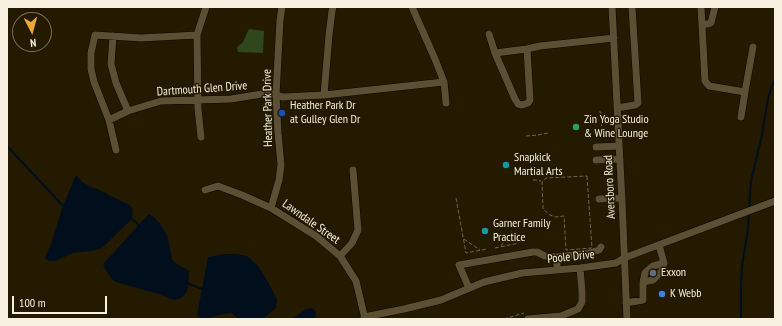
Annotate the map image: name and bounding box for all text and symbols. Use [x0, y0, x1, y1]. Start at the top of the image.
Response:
north arrow [12, 12, 52, 52]
text: N [29, 36, 37, 50]
street label: Heather Park Drive [260, 69, 276, 147]
street label: Dartmouth Glen Drive [156, 79, 248, 99]
place label: Heather Park Dr at Gulley Glen Dr [290, 99, 360, 127]
marker: Heather Park Dr at Gulley Glen Dr [277, 108, 287, 118]
place label: Zin Yoga Studio & Wine Lounge [584, 113, 649, 141]
marker: Zin Yoga Studio & Wine Lounge [571, 122, 581, 132]
place label: Snapkick Martial Arts [514, 151, 563, 179]
street label: Aversboro Road [601, 155, 619, 219]
marker: Snapkick Martial Arts [501, 160, 511, 170]
street label: Lawndale Street [279, 197, 343, 247]
place label: Garner Family Practice [493, 217, 551, 245]
marker: Garner Family Practice [480, 226, 490, 236]
street label: Poole Drive [547, 247, 595, 267]
place label: Exxon [661, 266, 686, 280]
marker: Exxon [648, 268, 658, 278]
place label: K Webb [670, 287, 701, 301]
scale bar [14, 288, 109, 314]
marker: K Webb [657, 289, 667, 299]
text: 100 m [19, 295, 46, 310]

